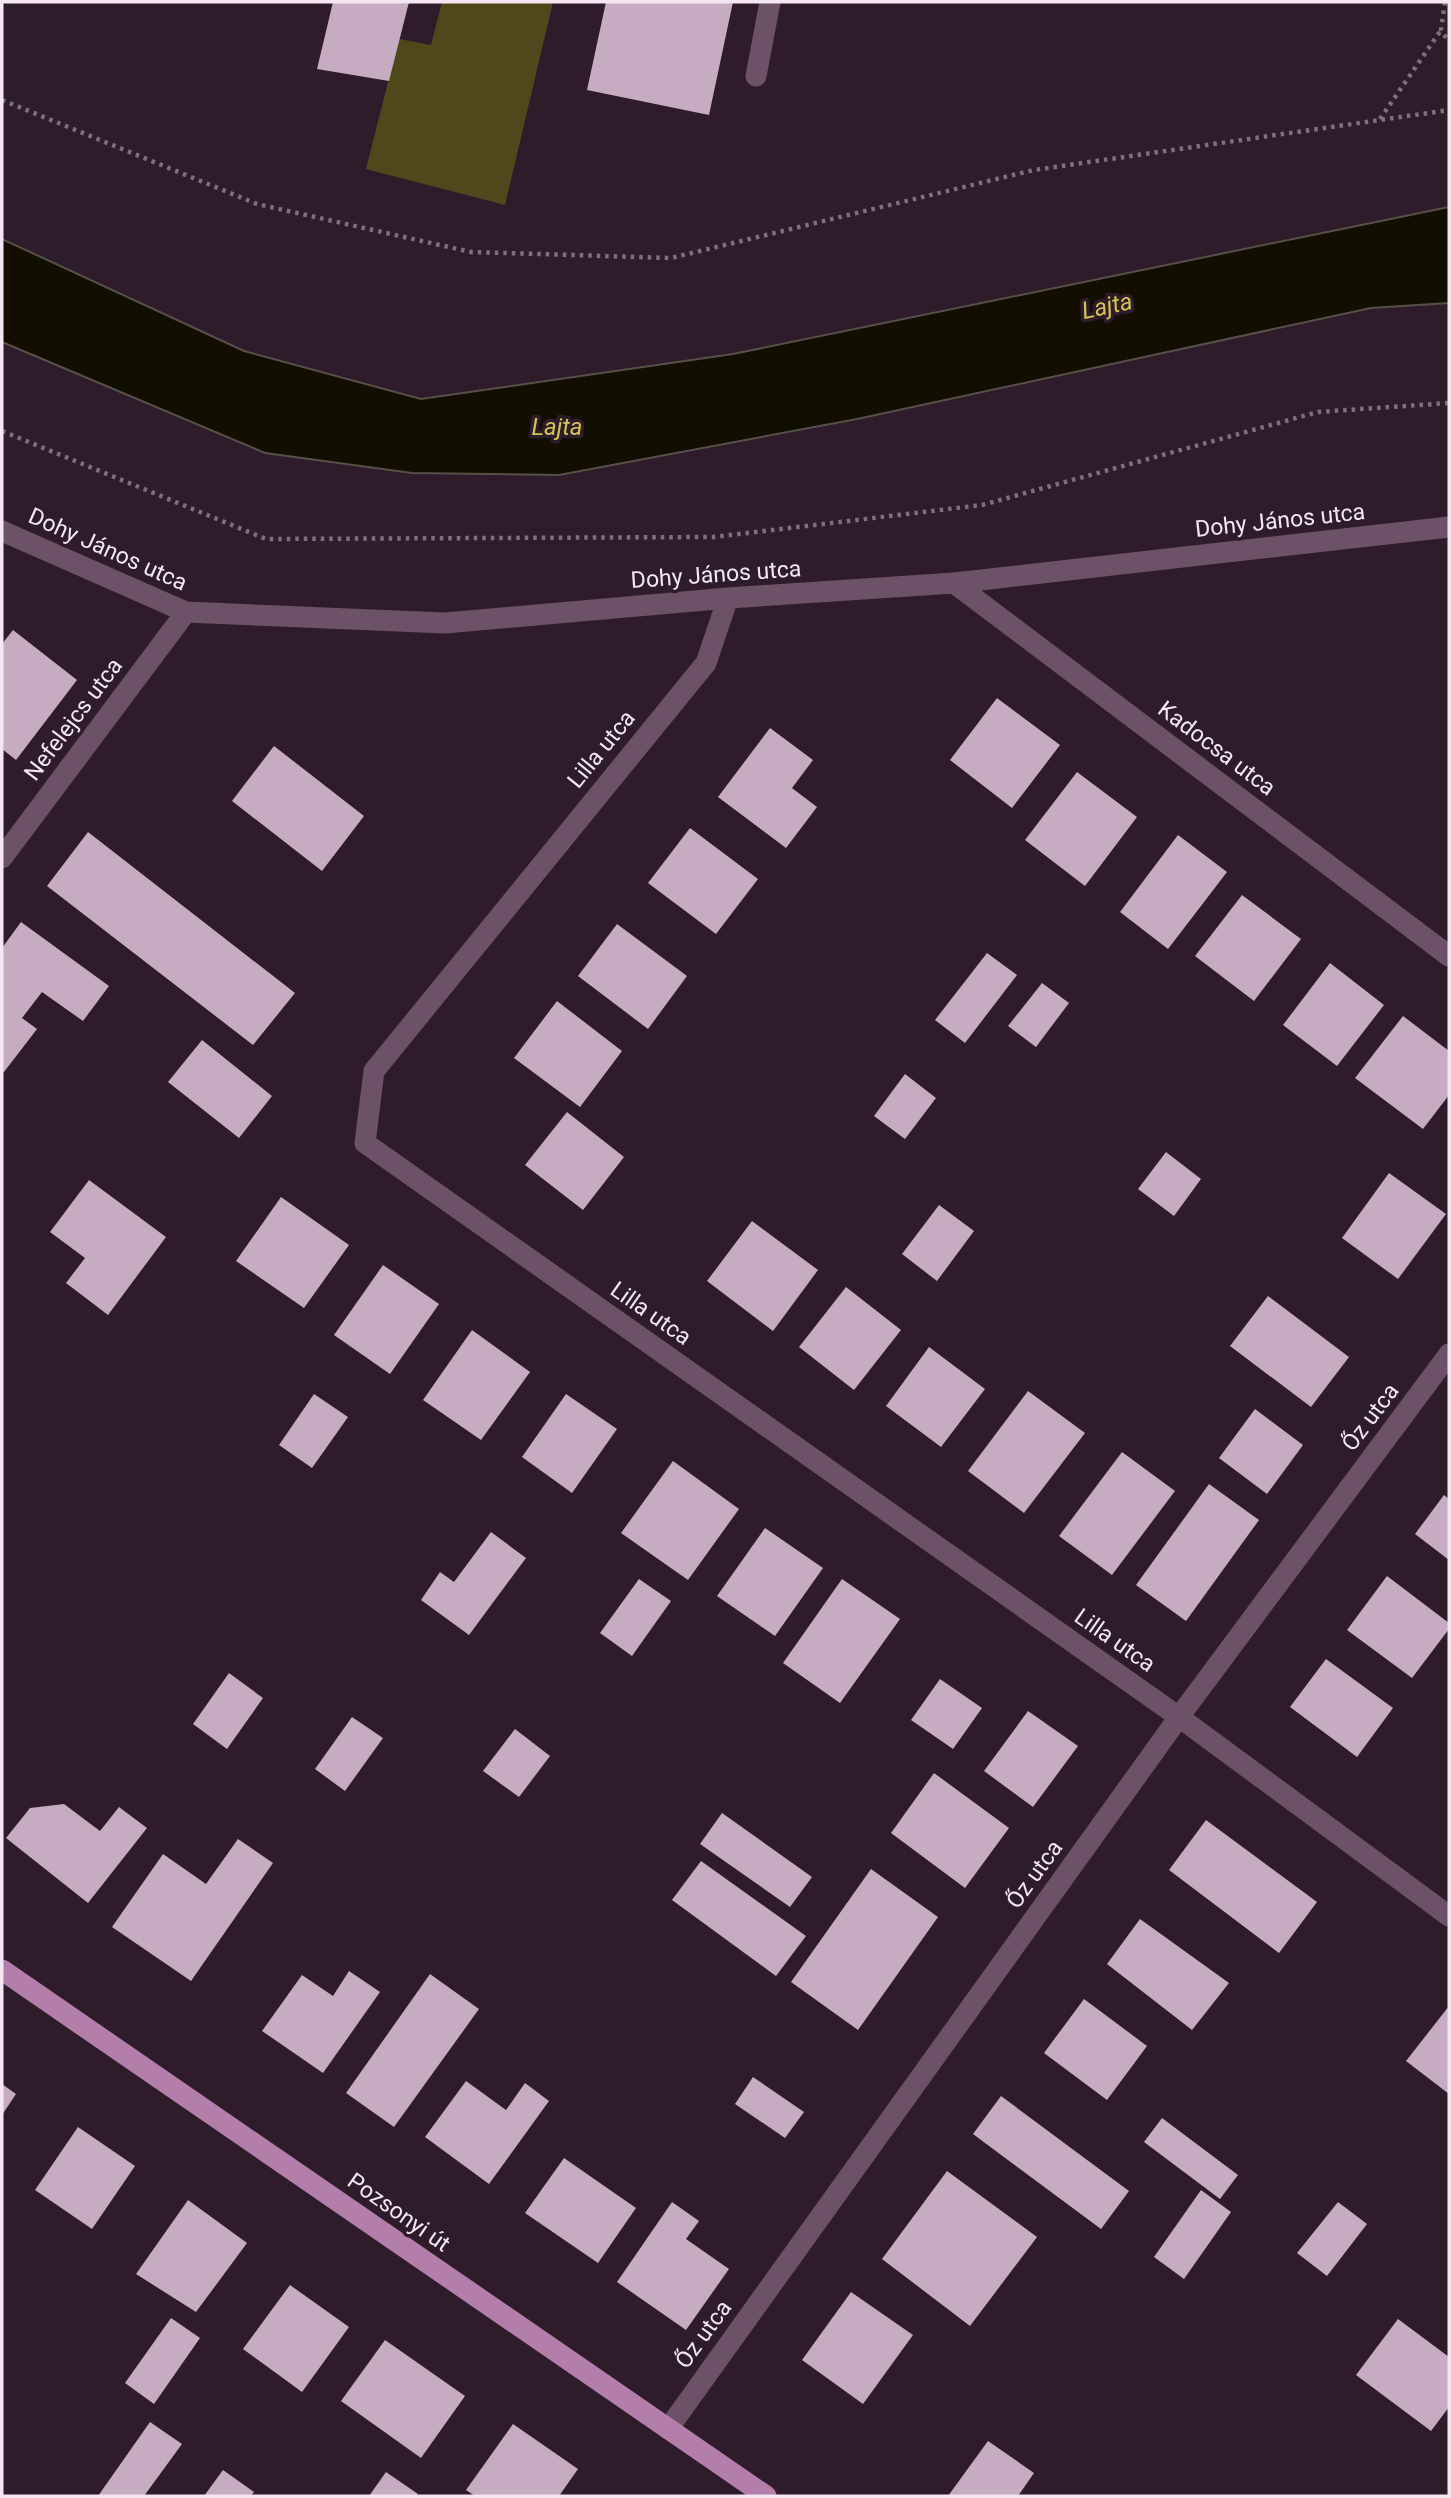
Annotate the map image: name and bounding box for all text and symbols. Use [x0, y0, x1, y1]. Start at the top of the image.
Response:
water label: Lajta [1079, 287, 1135, 325]
water label: Lajta [531, 413, 583, 441]
street label: Dohy János utca [1194, 498, 1366, 543]
street label: Dohy János utca [24, 502, 191, 597]
street label: Dohy János utca [630, 555, 802, 594]
street label: Nefelejcs utca [19, 653, 128, 786]
street label: Kadocsa utca [1153, 696, 1281, 801]
street label: Lilla utca [562, 705, 641, 794]
street label: Lilla utca [605, 1276, 696, 1351]
street label: Őz utca [1335, 1378, 1405, 1456]
street label: Lilla utca [1069, 1603, 1160, 1678]
street label: Őz utca [1000, 1834, 1068, 1914]
street label: Pozsonyi út [342, 2167, 455, 2258]
street label: Őz utca [669, 2294, 737, 2374]

